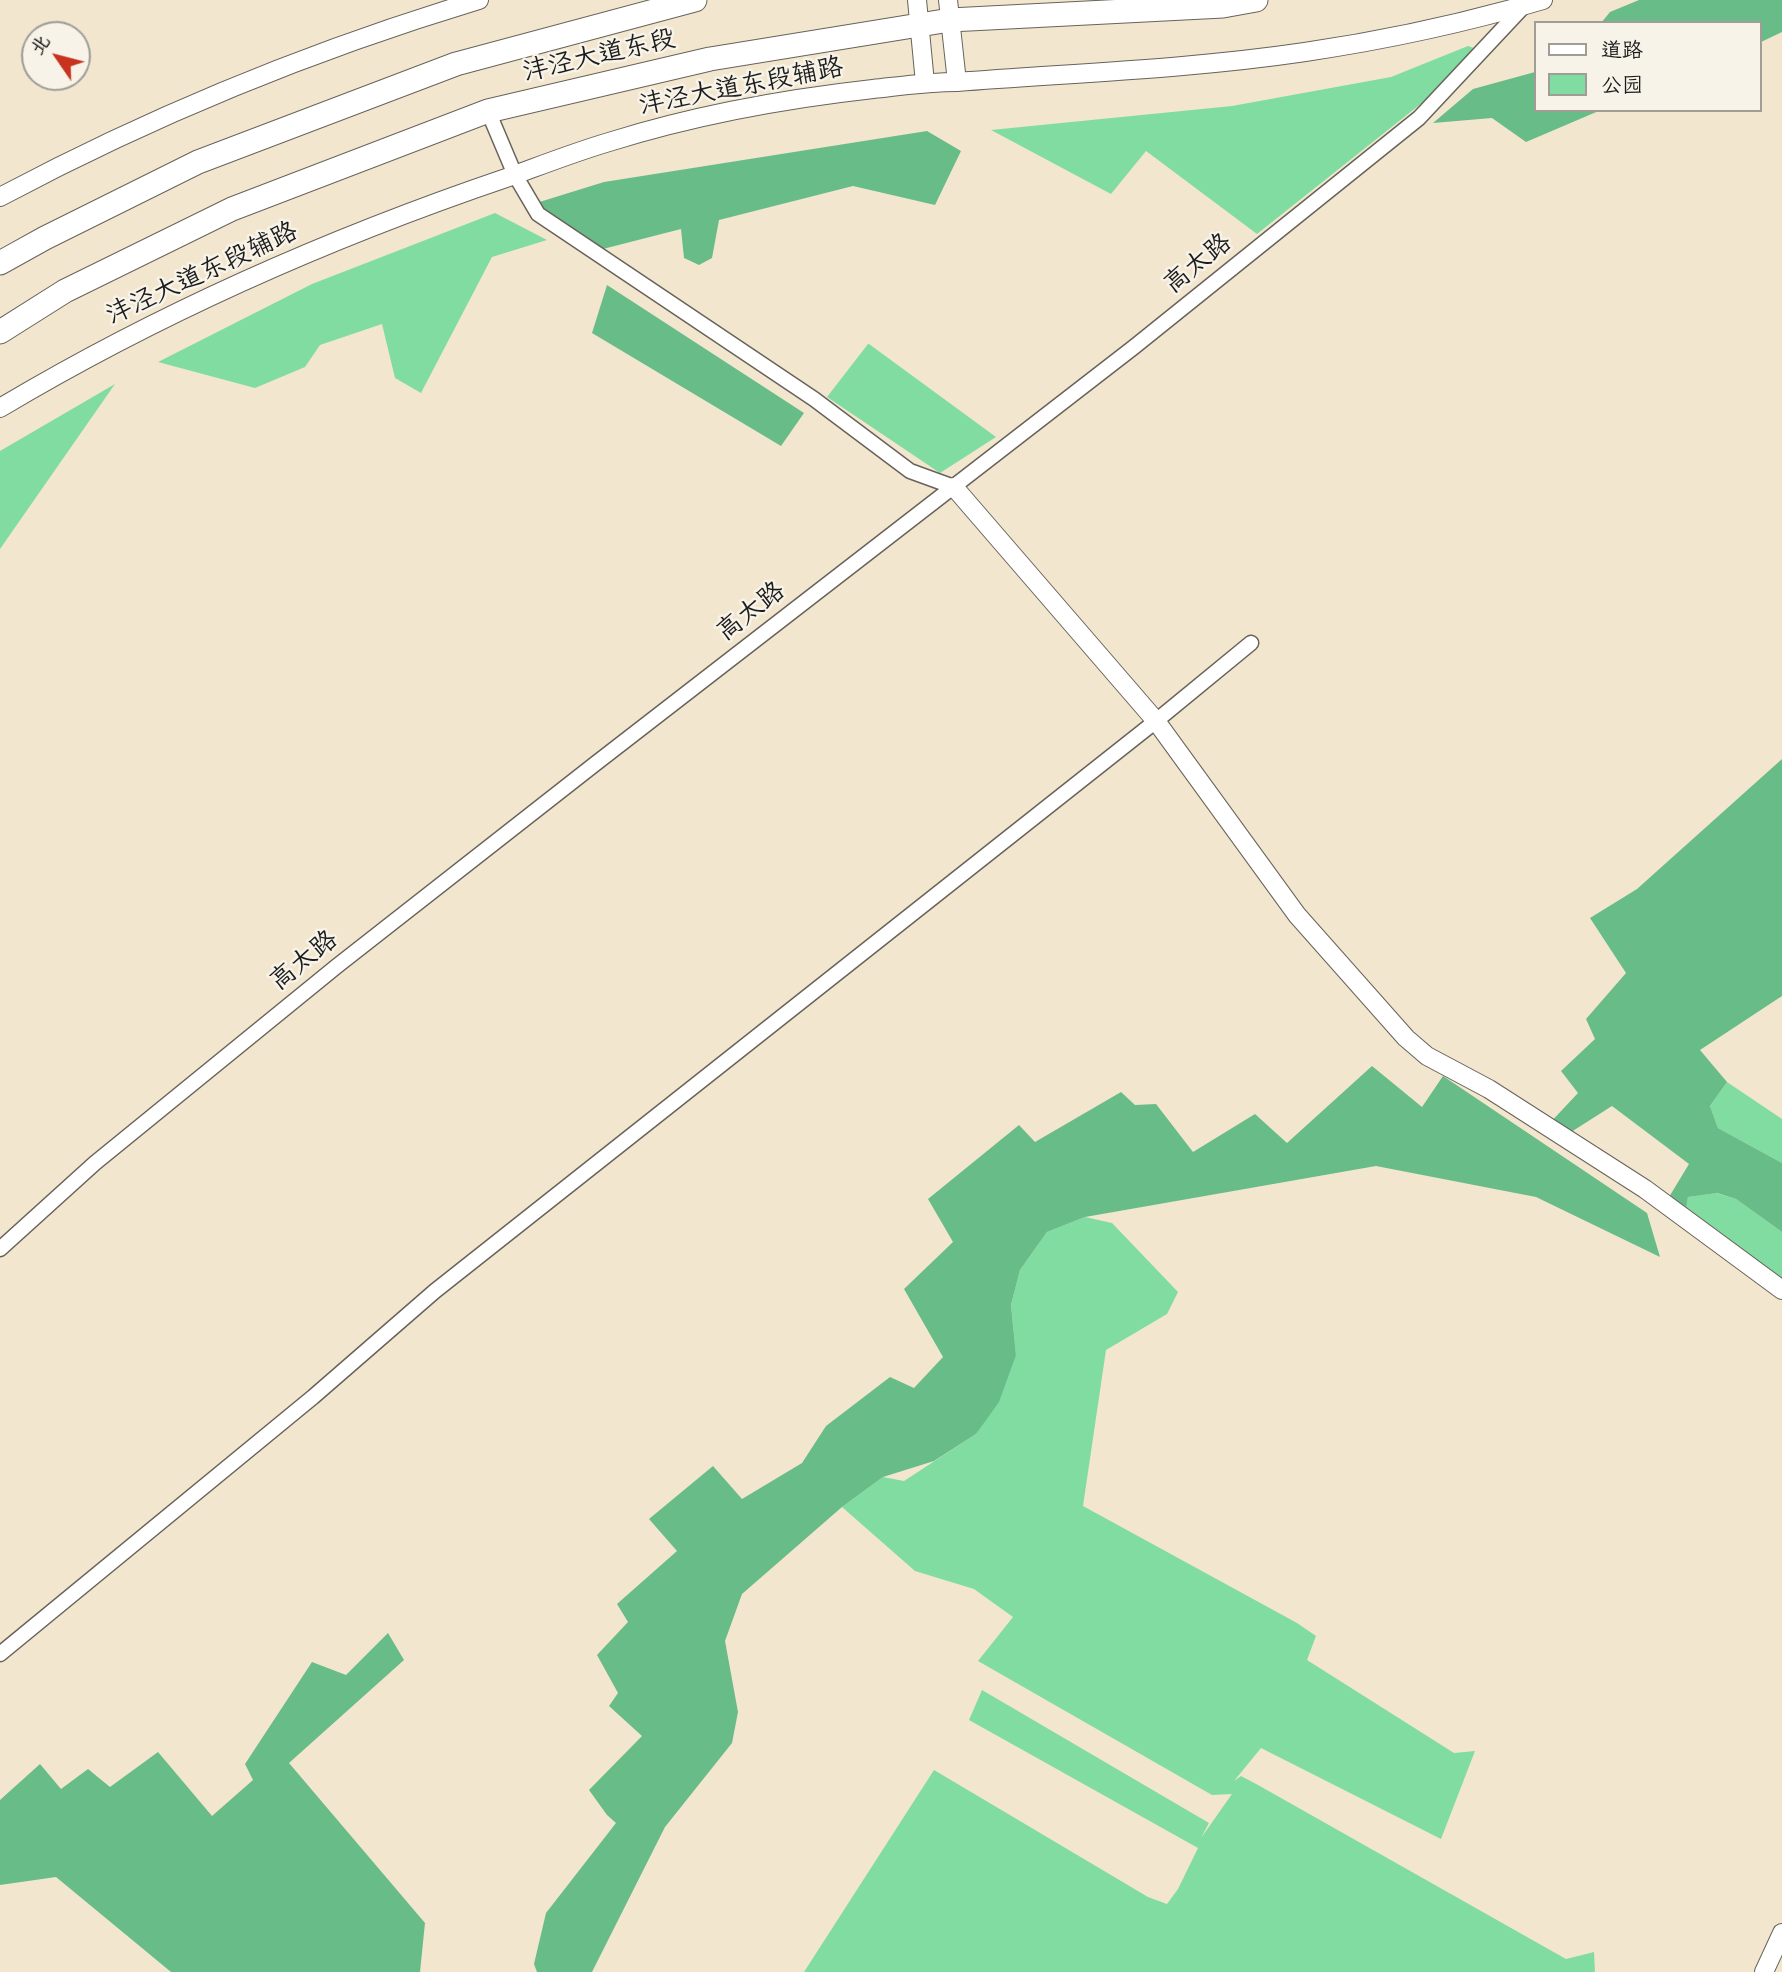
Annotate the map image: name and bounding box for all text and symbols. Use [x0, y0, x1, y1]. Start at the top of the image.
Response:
north arrow [21, 21, 91, 91]
legend [1534, 21, 1761, 112]
street label: 沣泾大道东段 [519, 23, 679, 89]
text: 北 [24, 30, 56, 60]
text: 道路 [1601, 36, 1643, 64]
street label: 沣泾大道东段辅路 [636, 52, 846, 122]
text: 公园 [1601, 71, 1643, 99]
street label: 沣泾大道东段辅路 [101, 216, 303, 332]
street label: 高太路 [1158, 227, 1238, 301]
street label: 高太路 [711, 576, 791, 648]
street label: 高太路 [264, 924, 344, 998]

